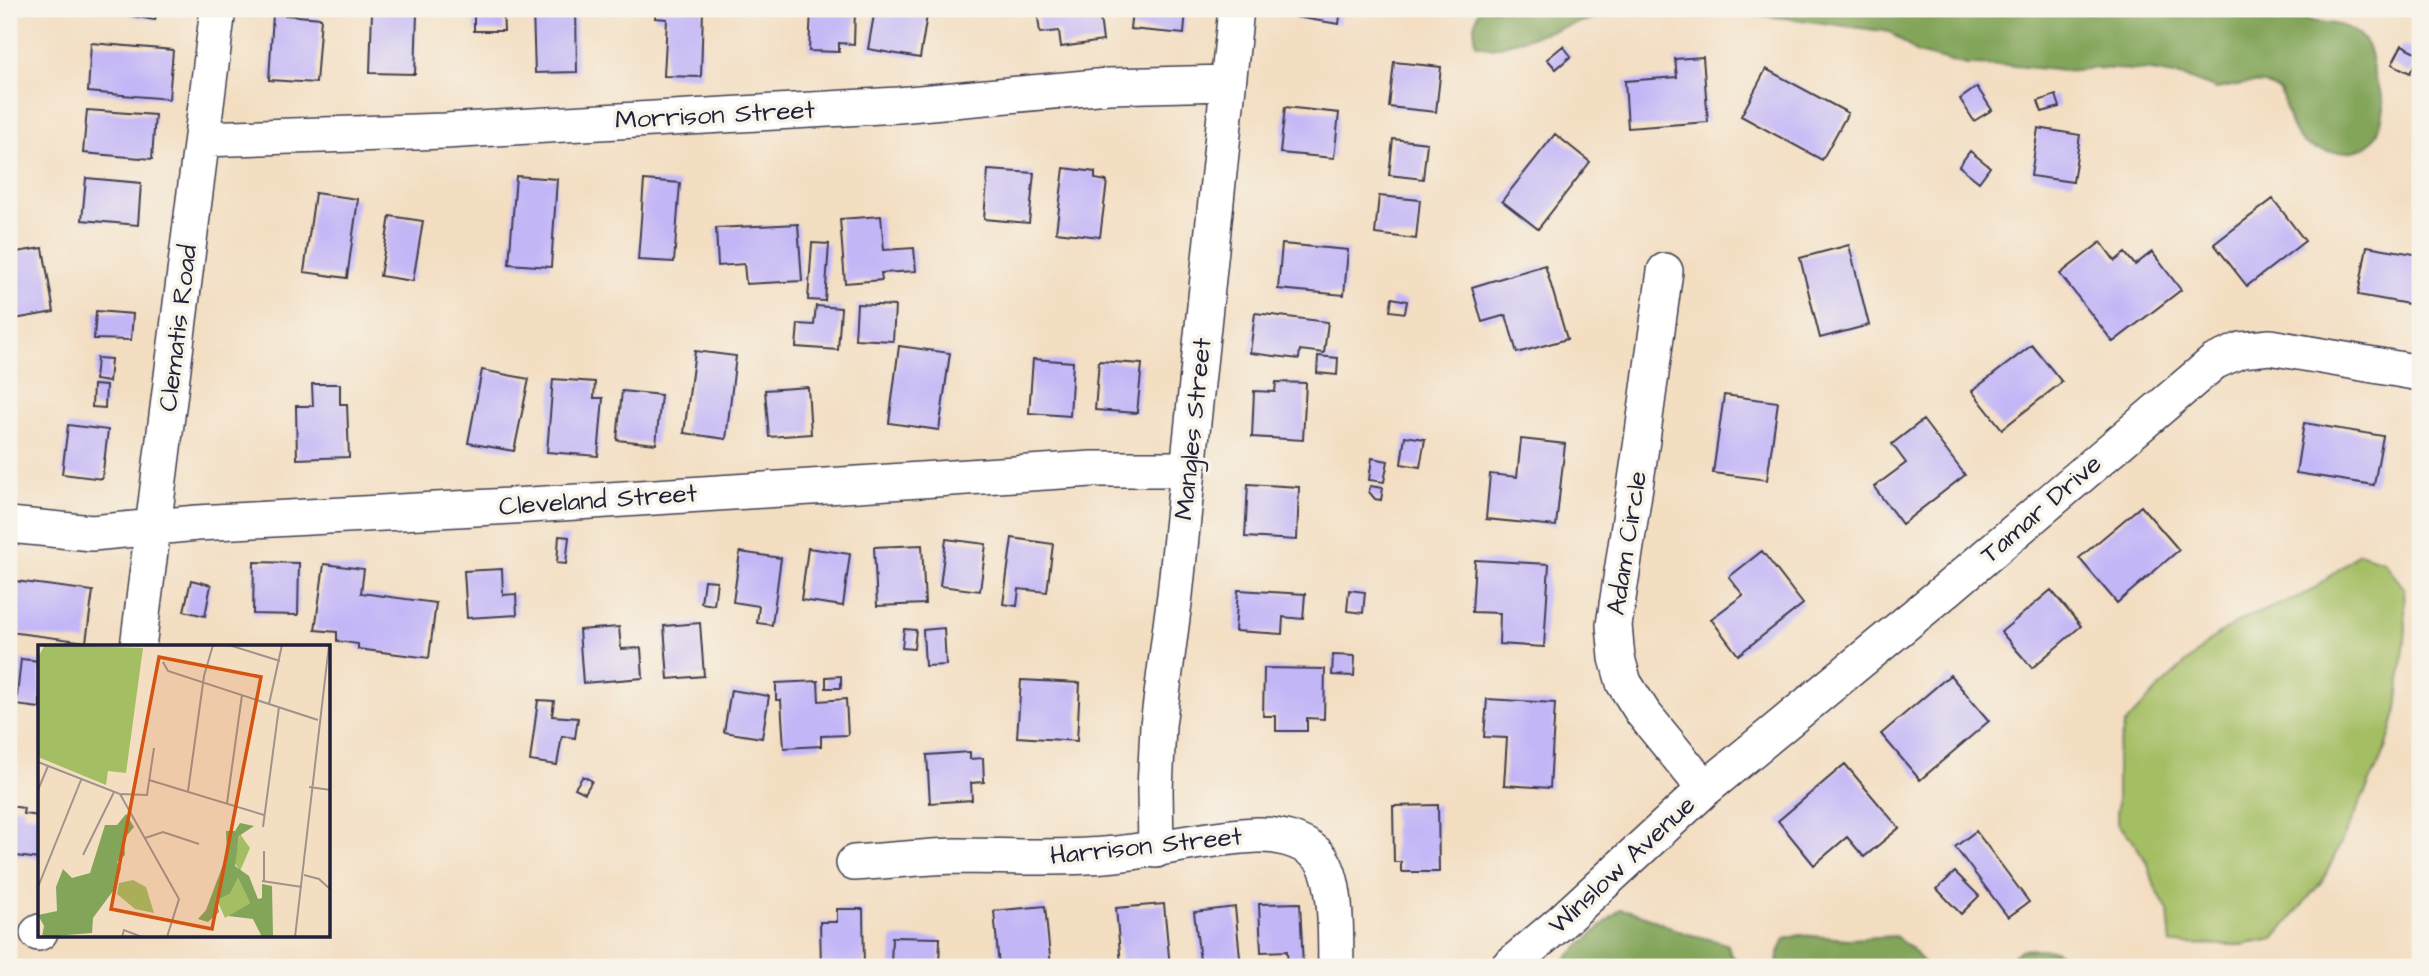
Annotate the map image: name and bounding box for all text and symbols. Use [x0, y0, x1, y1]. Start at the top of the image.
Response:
street label: Morrison Street [614, 92, 816, 138]
street label: Clematis Road [150, 243, 206, 413]
street label: Mangles Street [1166, 336, 1223, 522]
street label: Tamar Drive [1972, 446, 2110, 572]
street label: Adam Circle [1598, 468, 1656, 618]
street label: Cleveland Street [498, 475, 699, 525]
inset map [38, 645, 331, 937]
street label: Winslow Avenue [1541, 787, 1703, 943]
street label: Harrison Street [1048, 818, 1244, 874]

